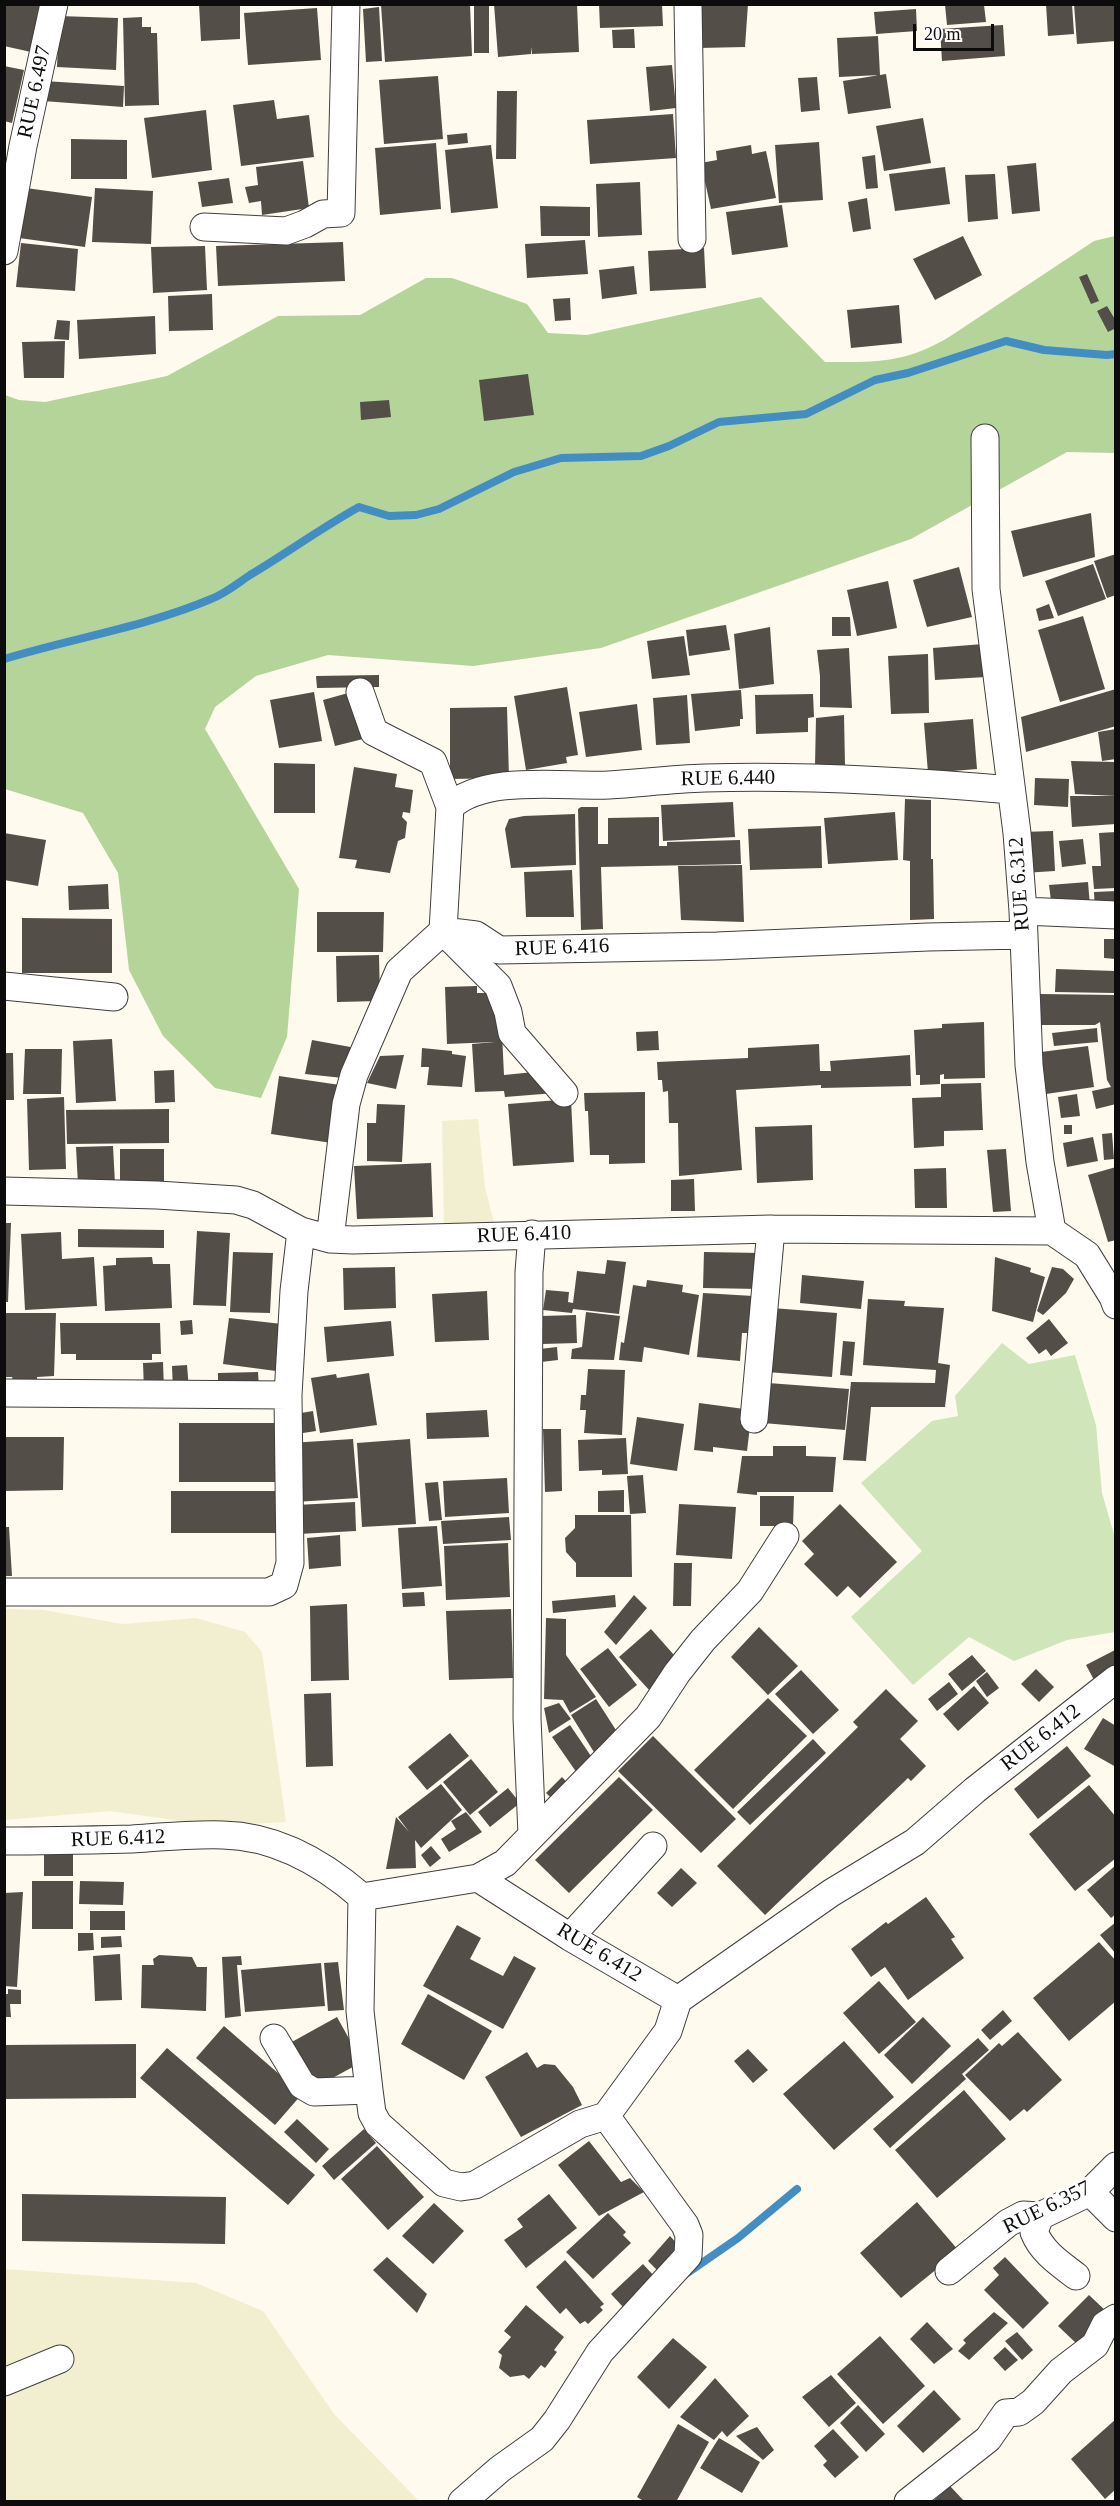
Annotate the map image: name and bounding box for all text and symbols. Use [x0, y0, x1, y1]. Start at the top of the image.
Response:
scale bar [916, 12, 997, 50]
text: 20 m [924, 24, 961, 44]
street label: RUE 6.497 [13, 43, 57, 141]
street label: RUE 6.440 [681, 766, 775, 792]
street label: RUE 6.312 [1004, 836, 1036, 932]
street label: RUE 6.416 [514, 934, 610, 962]
street label: RUE 6.410 [476, 1221, 572, 1249]
street label: RUE 6.412 [996, 1699, 1086, 1777]
street label: RUE 6.412 [70, 1825, 166, 1853]
street label: RUE 6.412 [552, 1918, 646, 1988]
street label: RUE 6.357 [999, 2176, 1095, 2240]

